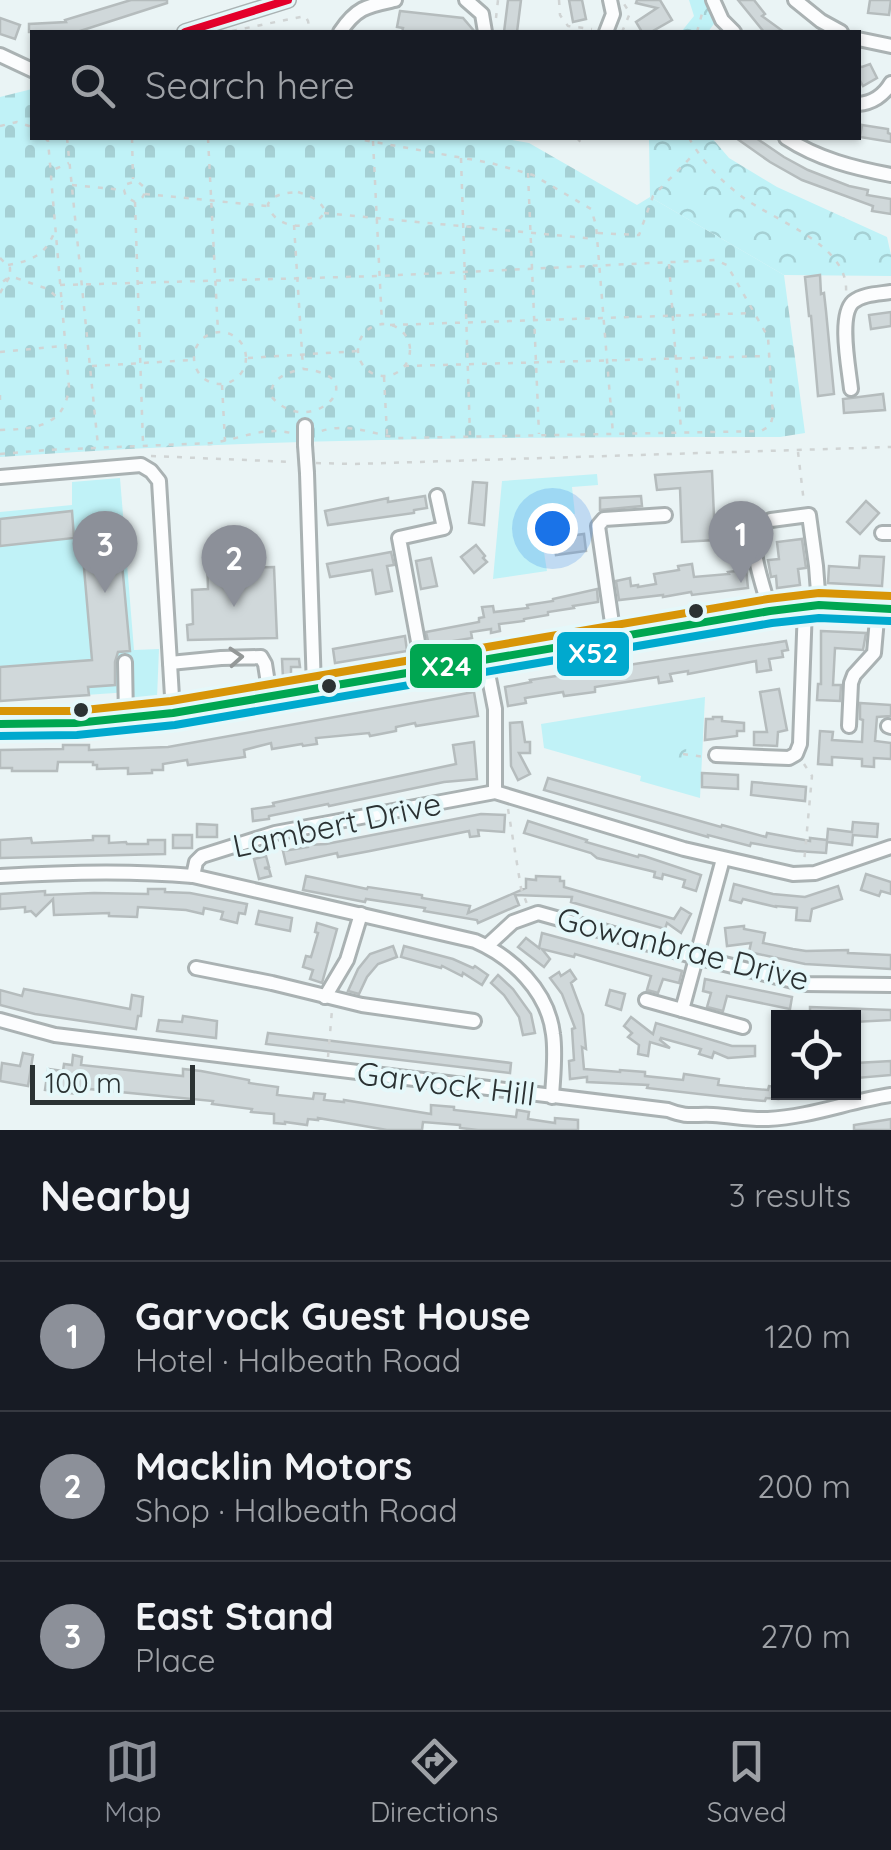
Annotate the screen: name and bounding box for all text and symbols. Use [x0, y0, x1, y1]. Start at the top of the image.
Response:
search box [30, 30, 861, 140]
icon: search [65, 58, 120, 113]
text: Search here [145, 61, 355, 109]
pin: 1 [708, 500, 774, 583]
your location [527, 503, 578, 554]
pin: 3 [72, 510, 138, 593]
pin: 2 [202, 524, 266, 607]
unlabelled marker [686, 601, 706, 621]
line badge: X52 [555, 630, 631, 678]
text: X52 [568, 635, 618, 670]
line badge: X24 [408, 642, 484, 690]
one-way arrow [229, 647, 245, 668]
text: X24 [421, 648, 471, 683]
unlabelled marker [319, 676, 339, 696]
unlabelled marker [71, 700, 91, 720]
street label: Lambert Drive [229, 782, 445, 866]
street label: Gowanbrae Drive [553, 897, 813, 999]
map controls [771, 1010, 861, 1100]
button: locate [771, 1010, 861, 1100]
street label: Garvock Hill [355, 1052, 537, 1114]
scale bar [30, 1060, 195, 1104]
text: 100 m [45, 1065, 122, 1100]
text: Nearby [40, 1169, 191, 1222]
text: 3 results [729, 1175, 851, 1215]
text: Garvock Guest House [135, 1292, 531, 1340]
text: 1 [66, 1316, 79, 1356]
text: 120 m [764, 1316, 851, 1356]
text: Hotel · Halbeath Road [135, 1340, 461, 1380]
text: Macklin Motors [135, 1442, 412, 1490]
text: 2 [63, 1466, 82, 1506]
text: 200 m [757, 1466, 851, 1506]
text: Shop · Halbeath Road [135, 1490, 458, 1530]
text: East Stand [135, 1592, 334, 1640]
text: 3 [64, 1616, 81, 1656]
text: 270 m [760, 1616, 851, 1656]
text: Place [135, 1640, 215, 1680]
tab: Map [104, 1734, 161, 1829]
tab: Directions [370, 1734, 498, 1829]
tab: Saved [707, 1734, 787, 1829]

